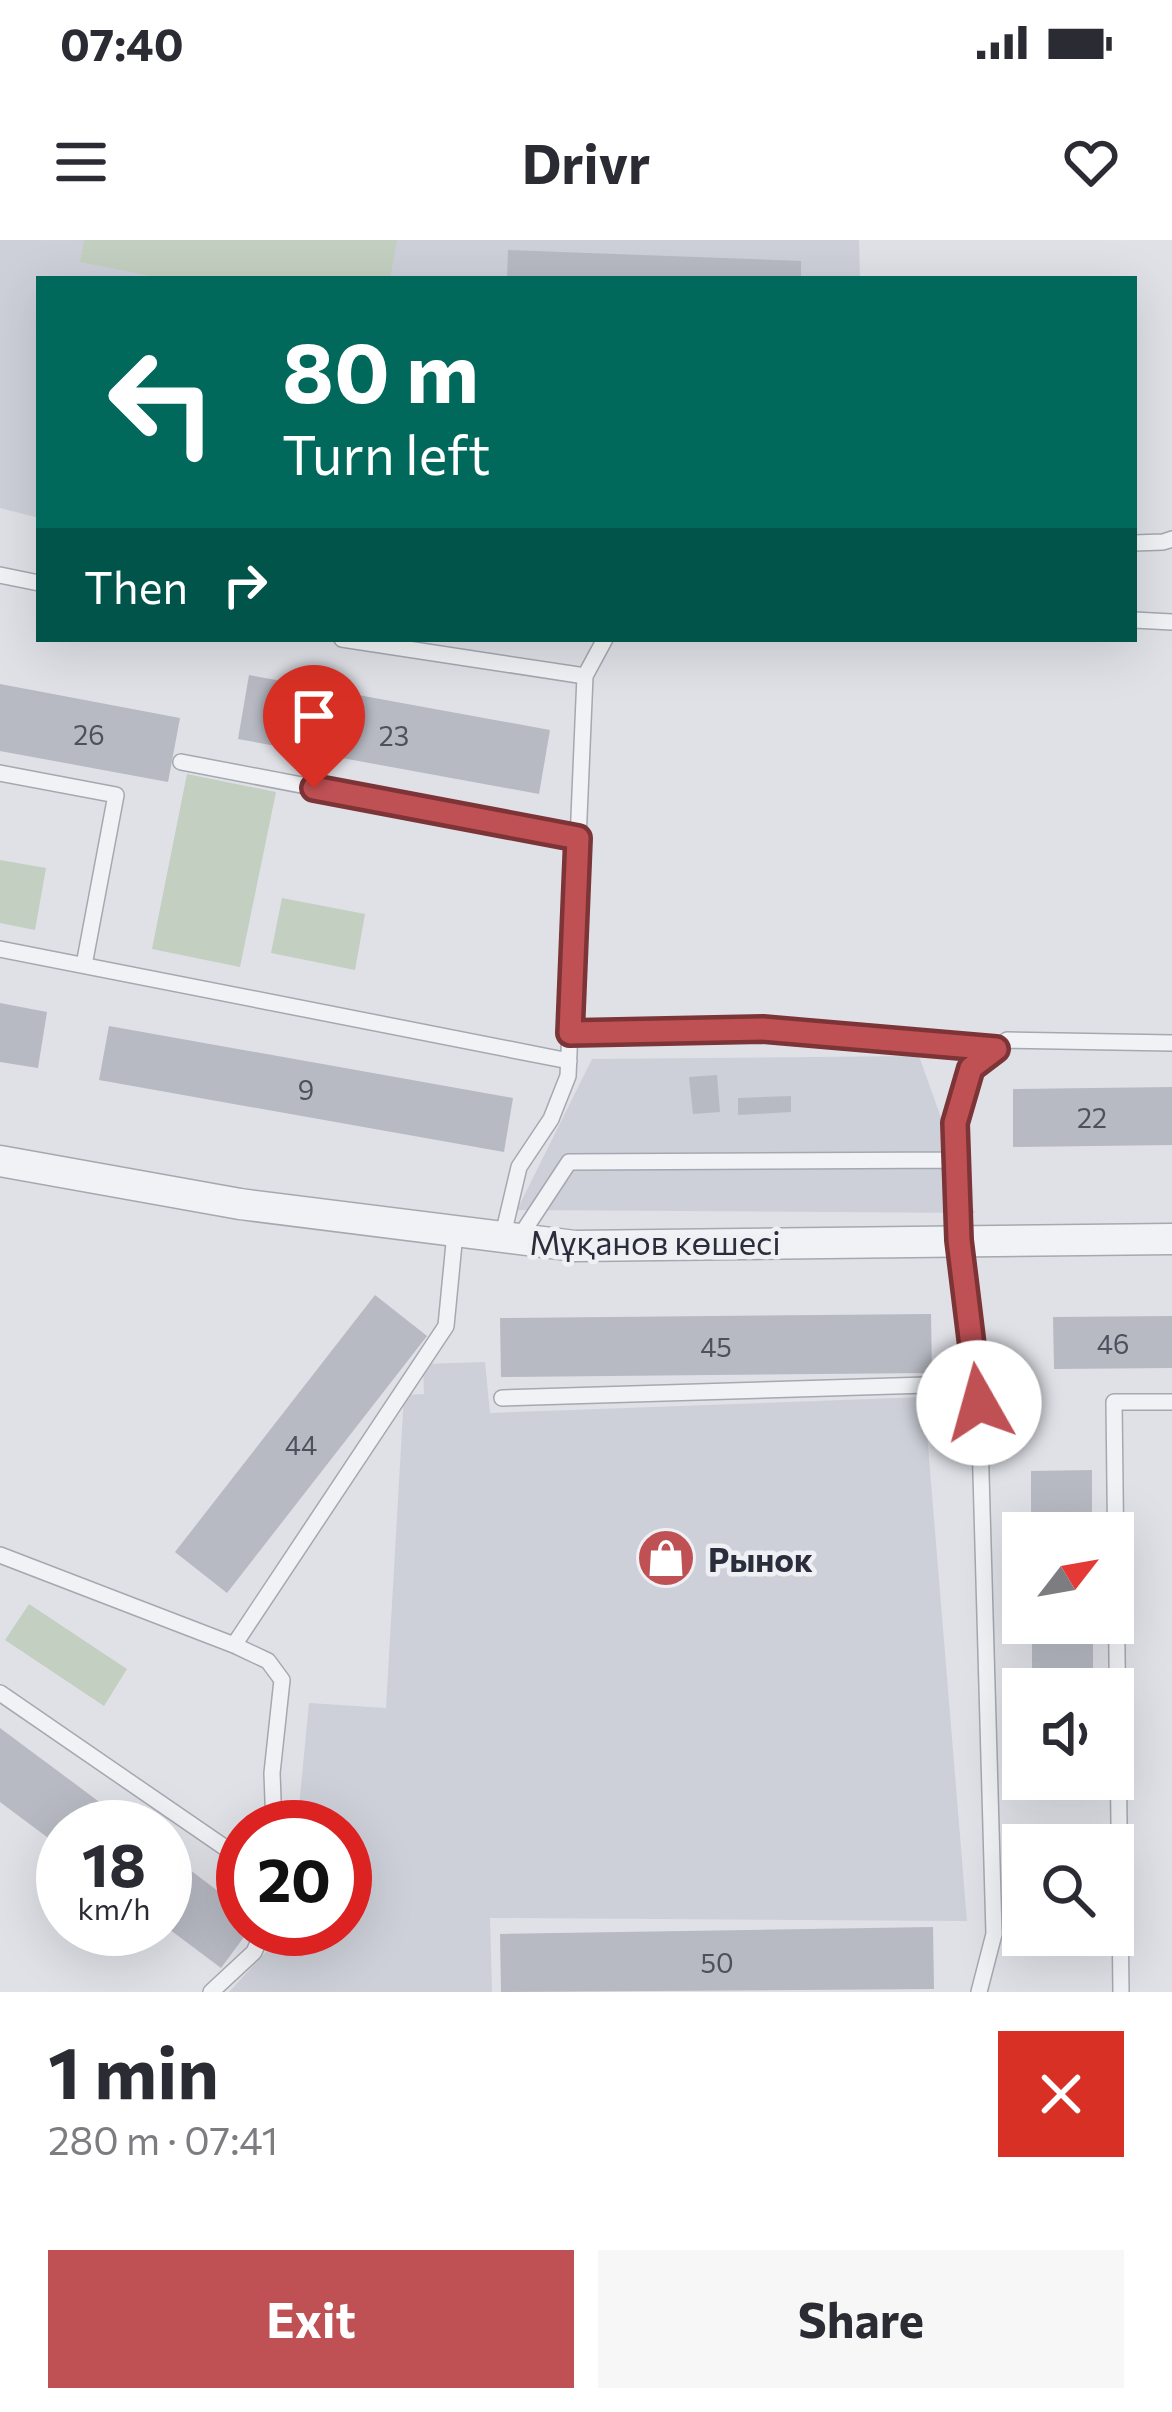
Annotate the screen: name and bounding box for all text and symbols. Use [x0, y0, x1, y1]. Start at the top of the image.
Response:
text: 07:40 [60, 15, 184, 70]
icon: menu [48, 129, 114, 195]
text: Drivr [522, 129, 650, 195]
icon: heart [1058, 129, 1124, 195]
text: 80 m [282, 318, 479, 420]
icon: left [84, 324, 240, 480]
text: Turn left [282, 420, 490, 486]
icon: right [212, 552, 278, 618]
text: Then [84, 558, 188, 613]
pin [263, 665, 365, 788]
icon: arrive [281, 683, 347, 749]
house number: 26 [73, 718, 105, 751]
house number: 23 [379, 719, 409, 752]
house number: 9 [298, 1073, 314, 1106]
house number: 22 [1077, 1101, 1107, 1134]
street label: Мұқанов көшесі [529, 1221, 781, 1262]
house number: 46 [1097, 1327, 1129, 1360]
house number: 45 [700, 1330, 732, 1363]
position arrow [916, 1340, 1042, 1466]
house number: 44 [285, 1428, 317, 1461]
north arrow [1002, 1512, 1134, 1644]
map controls [1002, 1512, 1134, 1956]
shop icon: Рынок [635, 1527, 697, 1589]
place label: Рынок [708, 1538, 813, 1579]
button: sound [1002, 1668, 1134, 1800]
speed limit sign: 20 [216, 1800, 372, 1956]
button: search [1002, 1824, 1134, 1956]
text: 18 [82, 1826, 146, 1899]
text: km/h [78, 1889, 150, 1926]
house number: 50 [700, 1946, 734, 1979]
text: 1 min [48, 2026, 219, 2114]
button: close [998, 2031, 1124, 2157]
text: 280 m · 07:41 [48, 2115, 278, 2163]
button: Exit [48, 2250, 574, 2388]
button: Share [598, 2250, 1124, 2388]

